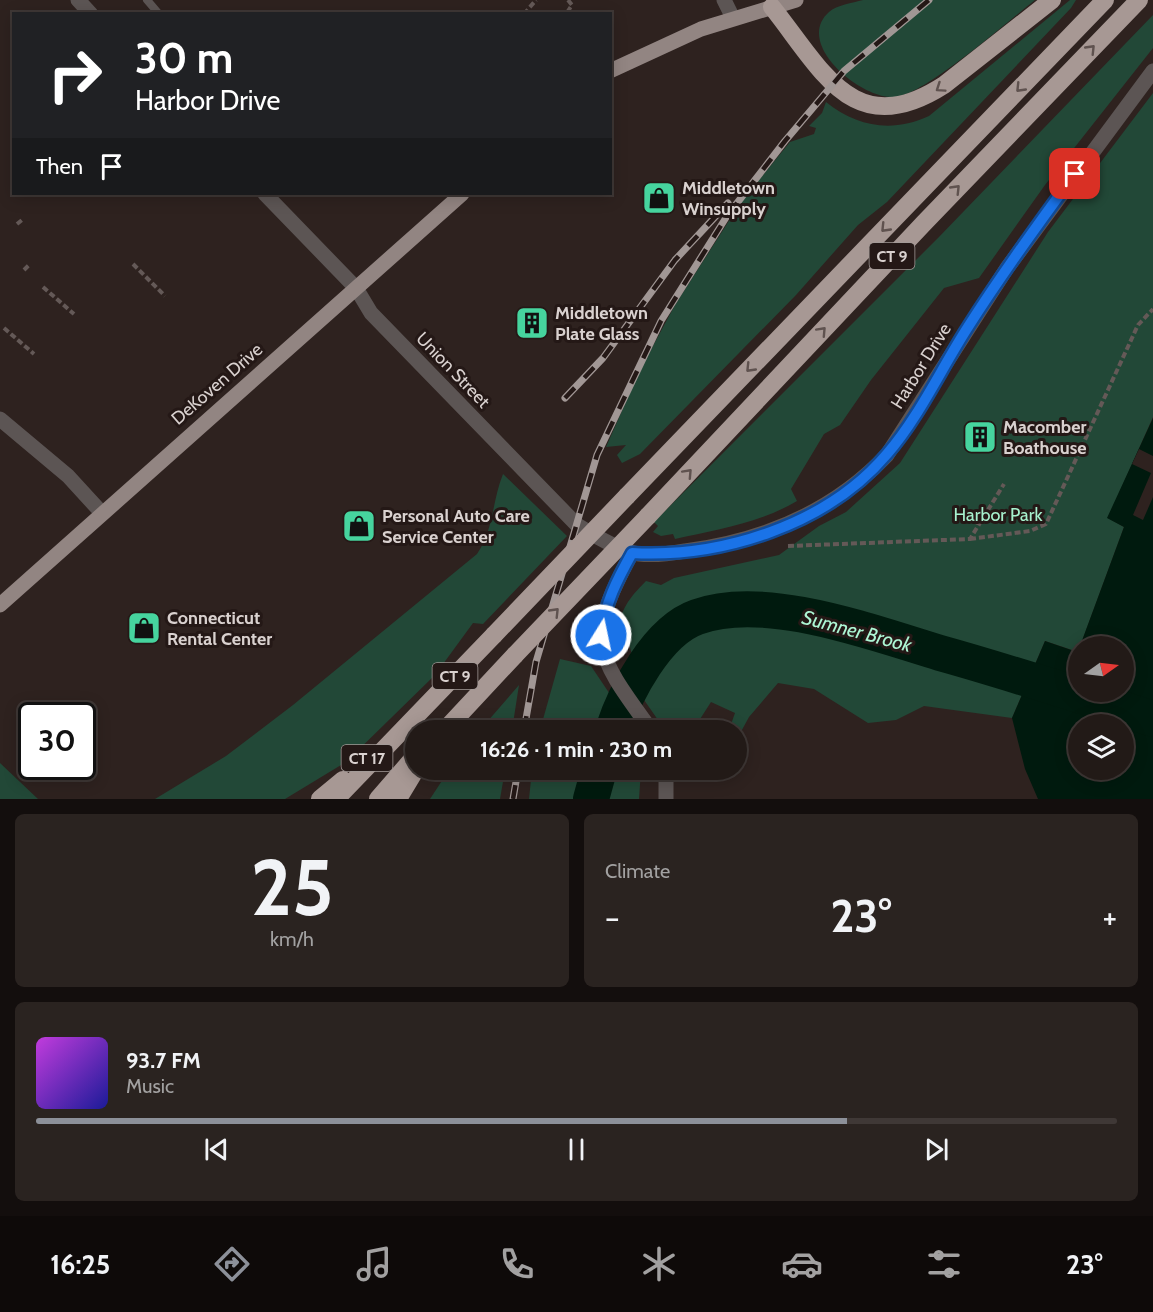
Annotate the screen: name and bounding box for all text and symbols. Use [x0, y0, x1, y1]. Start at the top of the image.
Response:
text: 30 m [135, 32, 233, 84]
icon: right [36, 36, 114, 114]
one-way arrow [1084, 45, 1095, 56]
one-way arrow [935, 80, 946, 91]
one-way arrow [1017, 80, 1028, 91]
text: Harbor Drive [135, 84, 280, 117]
pin [1049, 148, 1100, 199]
icon: arrive [95, 150, 128, 183]
text: Then [36, 153, 83, 180]
icon: arrive [1058, 157, 1091, 190]
place label: Middletown Winsupply [682, 177, 775, 220]
shop icon: Middletown Winsupply [641, 180, 677, 216]
one-way arrow [948, 186, 959, 197]
one-way arrow [881, 221, 892, 231]
road number: CT 9 [870, 243, 914, 269]
place label: Middletown Plate Glass [555, 302, 648, 345]
building icon: Middletown Plate Glass [514, 305, 550, 341]
street label: Harbor Drive [886, 319, 956, 413]
one-way arrow [815, 327, 826, 338]
street label: Union Street [411, 328, 495, 412]
street label: DeKoven Drive [167, 338, 267, 430]
one-way arrow [746, 362, 757, 372]
place label: Macomber Boathouse [1003, 416, 1087, 459]
building icon: Macomber Boathouse [962, 419, 998, 455]
one-way arrow [681, 469, 692, 480]
park label: Harbor Park [954, 504, 1043, 526]
place label: Personal Auto Care Service Center [382, 505, 530, 548]
shop icon: Personal Auto Care Service Center [341, 508, 377, 544]
position arrow [569, 603, 633, 667]
water label: Sumner Brook [800, 605, 916, 658]
place label: Connecticut Rental Center [167, 607, 272, 650]
one-way arrow [548, 609, 559, 620]
shop icon: Connecticut Rental Center [126, 610, 162, 646]
north arrow [1068, 636, 1134, 702]
map controls [1068, 636, 1134, 780]
road number: CT 9 [432, 663, 478, 689]
speed limit sign: 30 [18, 702, 96, 780]
button: layers [1068, 714, 1134, 780]
text: 16:26 · 1 min · 230 m [480, 736, 672, 763]
road number: CT 17 [342, 745, 392, 771]
text: 25 [250, 840, 334, 935]
text: Climate [605, 859, 670, 883]
text: 23° [830, 889, 892, 943]
text: − [605, 897, 620, 937]
text: + [1102, 897, 1117, 937]
text: km/h [270, 927, 314, 951]
text: 93.7 FM [126, 1047, 201, 1074]
text: Music [126, 1074, 174, 1098]
icon: previous [200, 1133, 233, 1166]
icon: pause [560, 1133, 593, 1166]
icon: next [920, 1133, 953, 1166]
icon: directions [211, 1243, 253, 1285]
icon: music [353, 1243, 395, 1285]
icon: phone [496, 1243, 538, 1285]
icon: climate [638, 1243, 680, 1285]
icon: car [781, 1243, 823, 1285]
icon: filters [923, 1243, 965, 1285]
text: 16:25 [50, 1248, 110, 1281]
text: 23° [1066, 1248, 1103, 1281]

